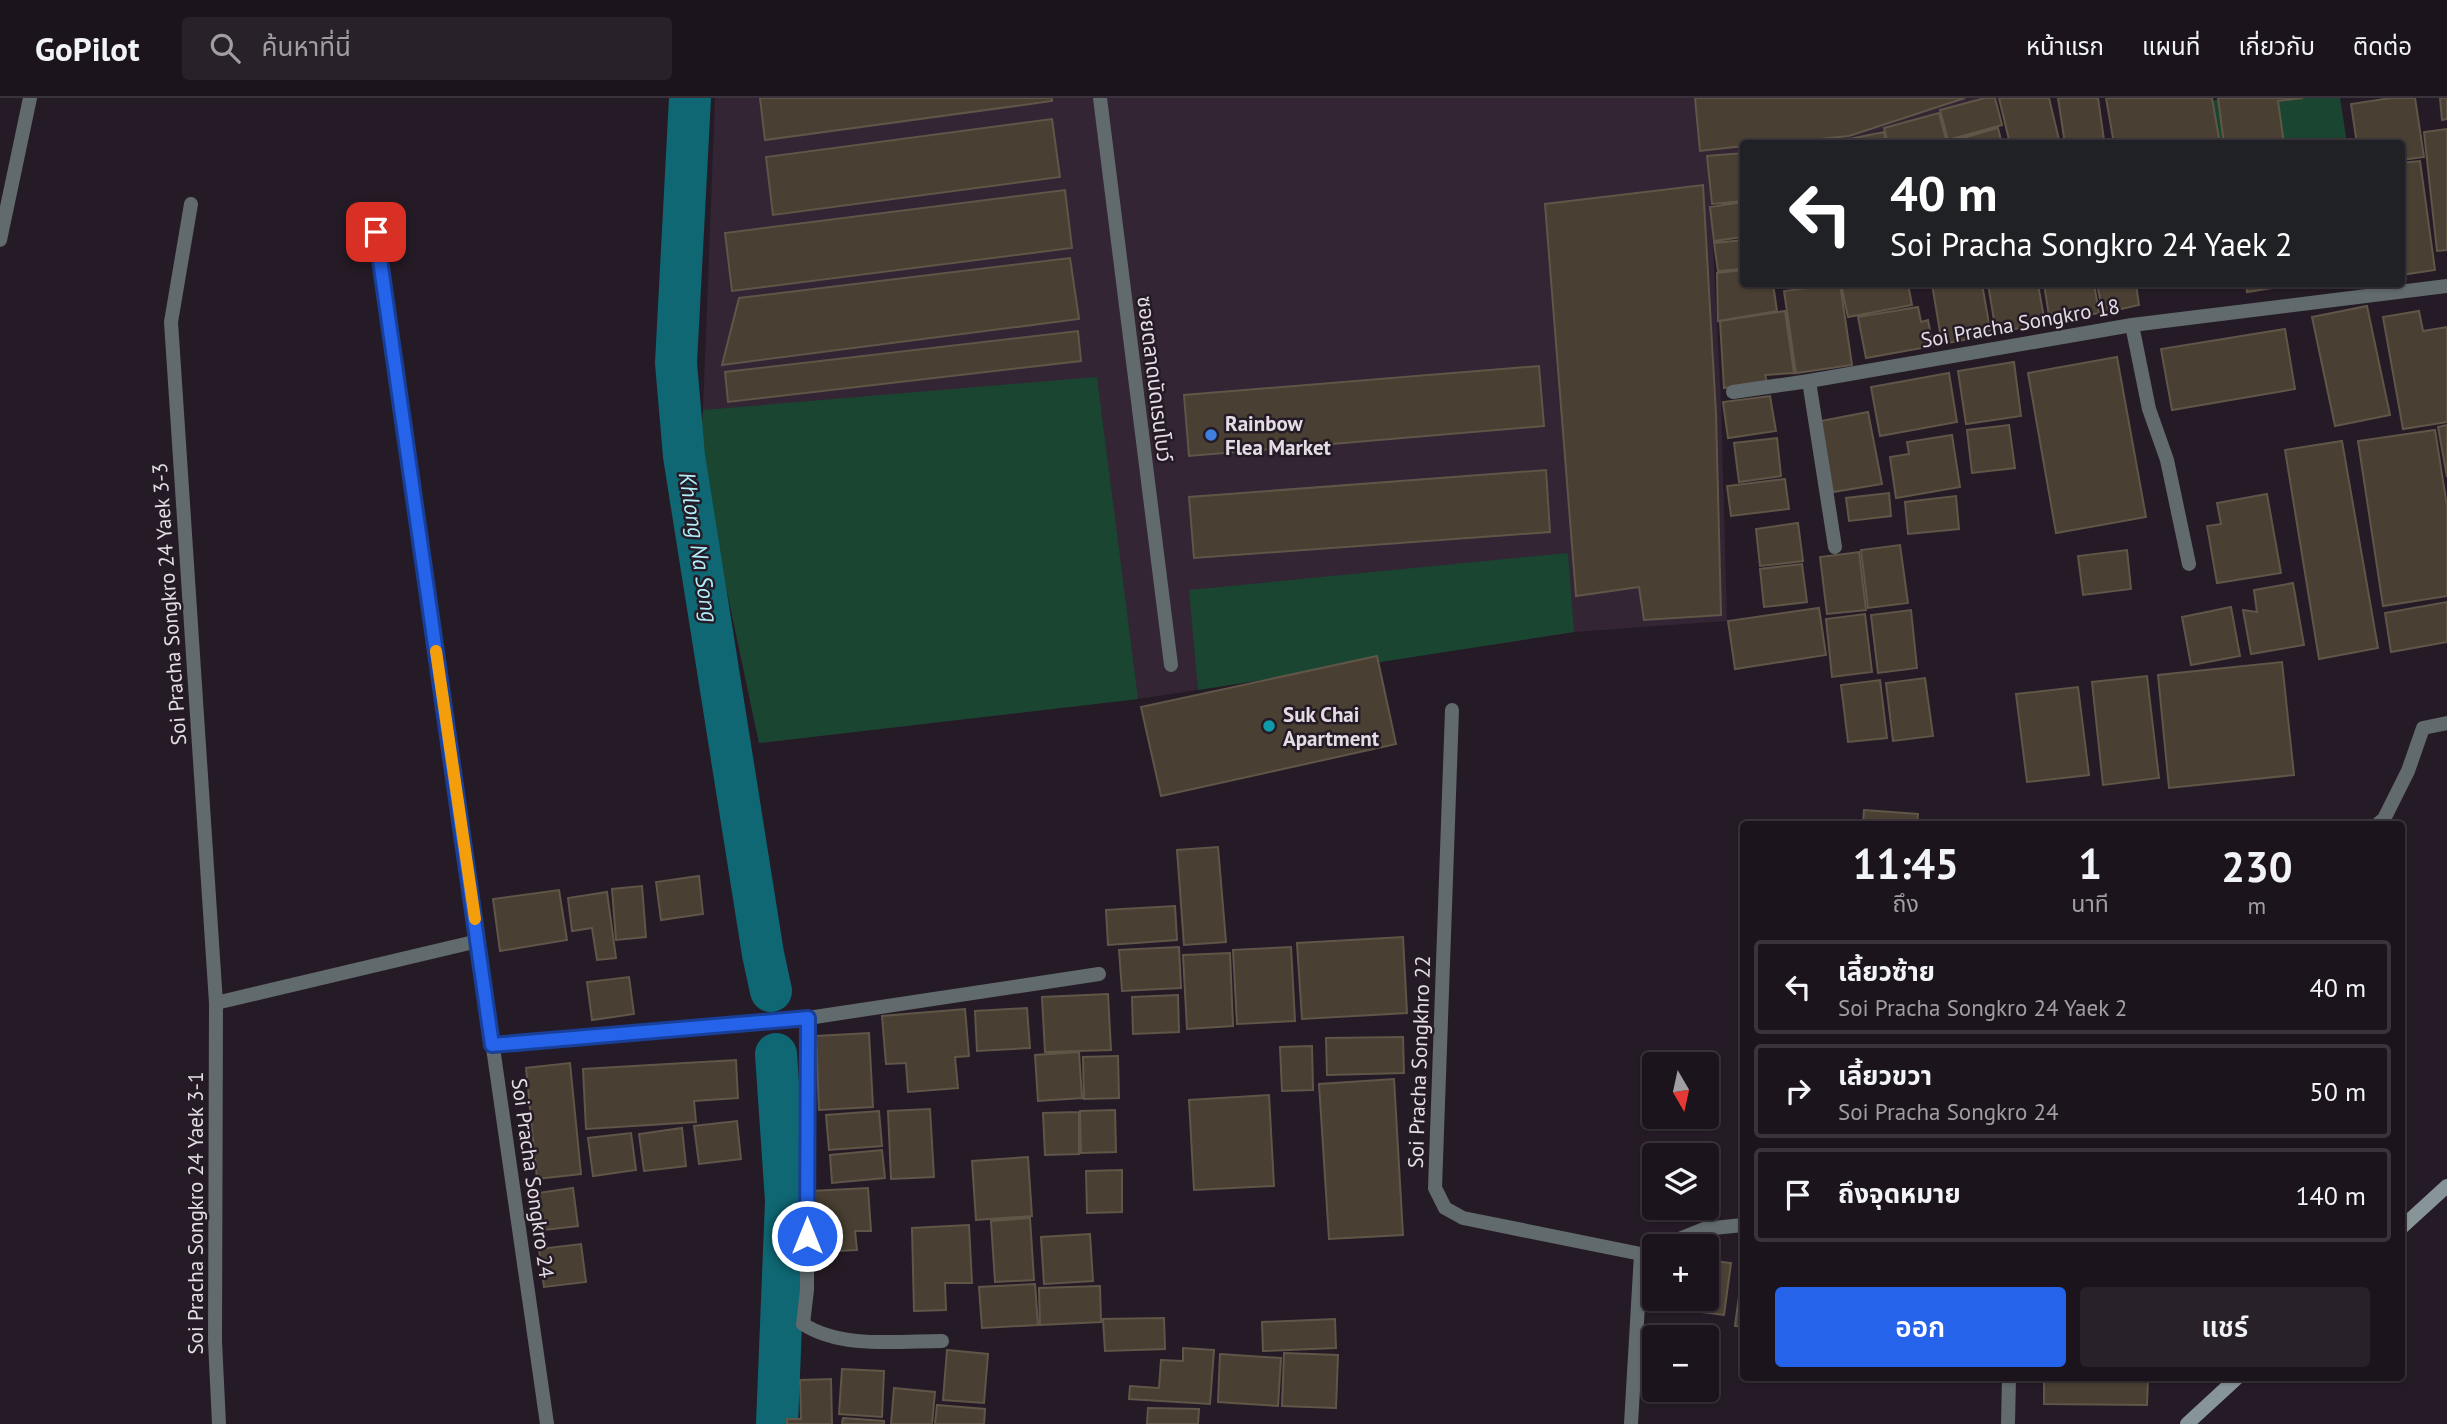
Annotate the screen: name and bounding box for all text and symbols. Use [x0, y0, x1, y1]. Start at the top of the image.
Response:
search box [182, 17, 672, 80]
text: GoPilot [35, 27, 140, 70]
icon: search [206, 29, 244, 67]
text: ค้นหาที่นี่ [262, 30, 351, 63]
text: หน้าแรก [2026, 31, 2104, 62]
text: แผนที่ [2142, 31, 2200, 62]
text: เกี่ยวกับ [2238, 31, 2315, 62]
text: ติดต่อ [2353, 31, 2412, 62]
text: 40 m [1890, 161, 1997, 225]
icon: left [1775, 168, 1866, 259]
pin [346, 202, 406, 262]
icon: arrive [357, 213, 395, 251]
text: Soi Pracha Songkro 24 Yaek 2 [1890, 223, 2292, 265]
street label: Soi Pracha Songkro 18 [1919, 292, 2121, 354]
street label: ซอยตลาดนัดเรนโบว์ [1131, 294, 1179, 464]
place label: Rainbow Flea Market [1225, 410, 1332, 461]
marker: Rainbow Flea Market [1203, 427, 1219, 443]
street label: Soi Pracha Songkro 24 Yaek 3-3 [146, 462, 192, 746]
water label: Khlong Na Song [673, 470, 725, 625]
place label: Suk Chai Apartment [1283, 701, 1380, 752]
marker: Suk Chai Apartment [1261, 718, 1277, 734]
text: 11:45 [1852, 836, 1959, 891]
text: 1 [2078, 836, 2102, 891]
text: 230 [2221, 839, 2293, 894]
text: ถึง [1893, 889, 1919, 918]
text: นาที [2071, 889, 2109, 918]
text: m [2248, 891, 2266, 920]
street label: Soi Pracha Songkhro 22 [1402, 955, 1436, 1169]
text: เลี้ยวซ้าย [1838, 955, 1935, 988]
icon: left [1779, 968, 1817, 1006]
text: 40 m [2310, 971, 2366, 1004]
text: Soi Pracha Songkro 24 Yaek 2 [1838, 993, 2127, 1022]
north arrow [1642, 1052, 1718, 1129]
map controls [1642, 1052, 1719, 1402]
text: เลี้ยวขวา [1838, 1059, 1932, 1092]
street label: Soi Pracha Songkro 24 Yaek 3-1 [182, 1071, 209, 1355]
icon: right [1779, 1072, 1817, 1110]
text: 50 m [2310, 1075, 2366, 1108]
street label: Soi Pracha Songkro 24 [506, 1076, 560, 1280]
text: Soi Pracha Songkro 24 [1838, 1097, 2058, 1126]
button: layers [1642, 1143, 1719, 1220]
icon: arrive [1779, 1176, 1817, 1214]
text: ถึงจุดหมาย [1838, 1177, 1961, 1210]
text: 140 m [2295, 1179, 2366, 1212]
position arrow [770, 1199, 844, 1273]
button: + [1642, 1234, 1719, 1311]
button: ออก [1775, 1287, 2066, 1367]
button: แชร์ [2080, 1287, 2370, 1367]
button: − [1642, 1325, 1719, 1402]

